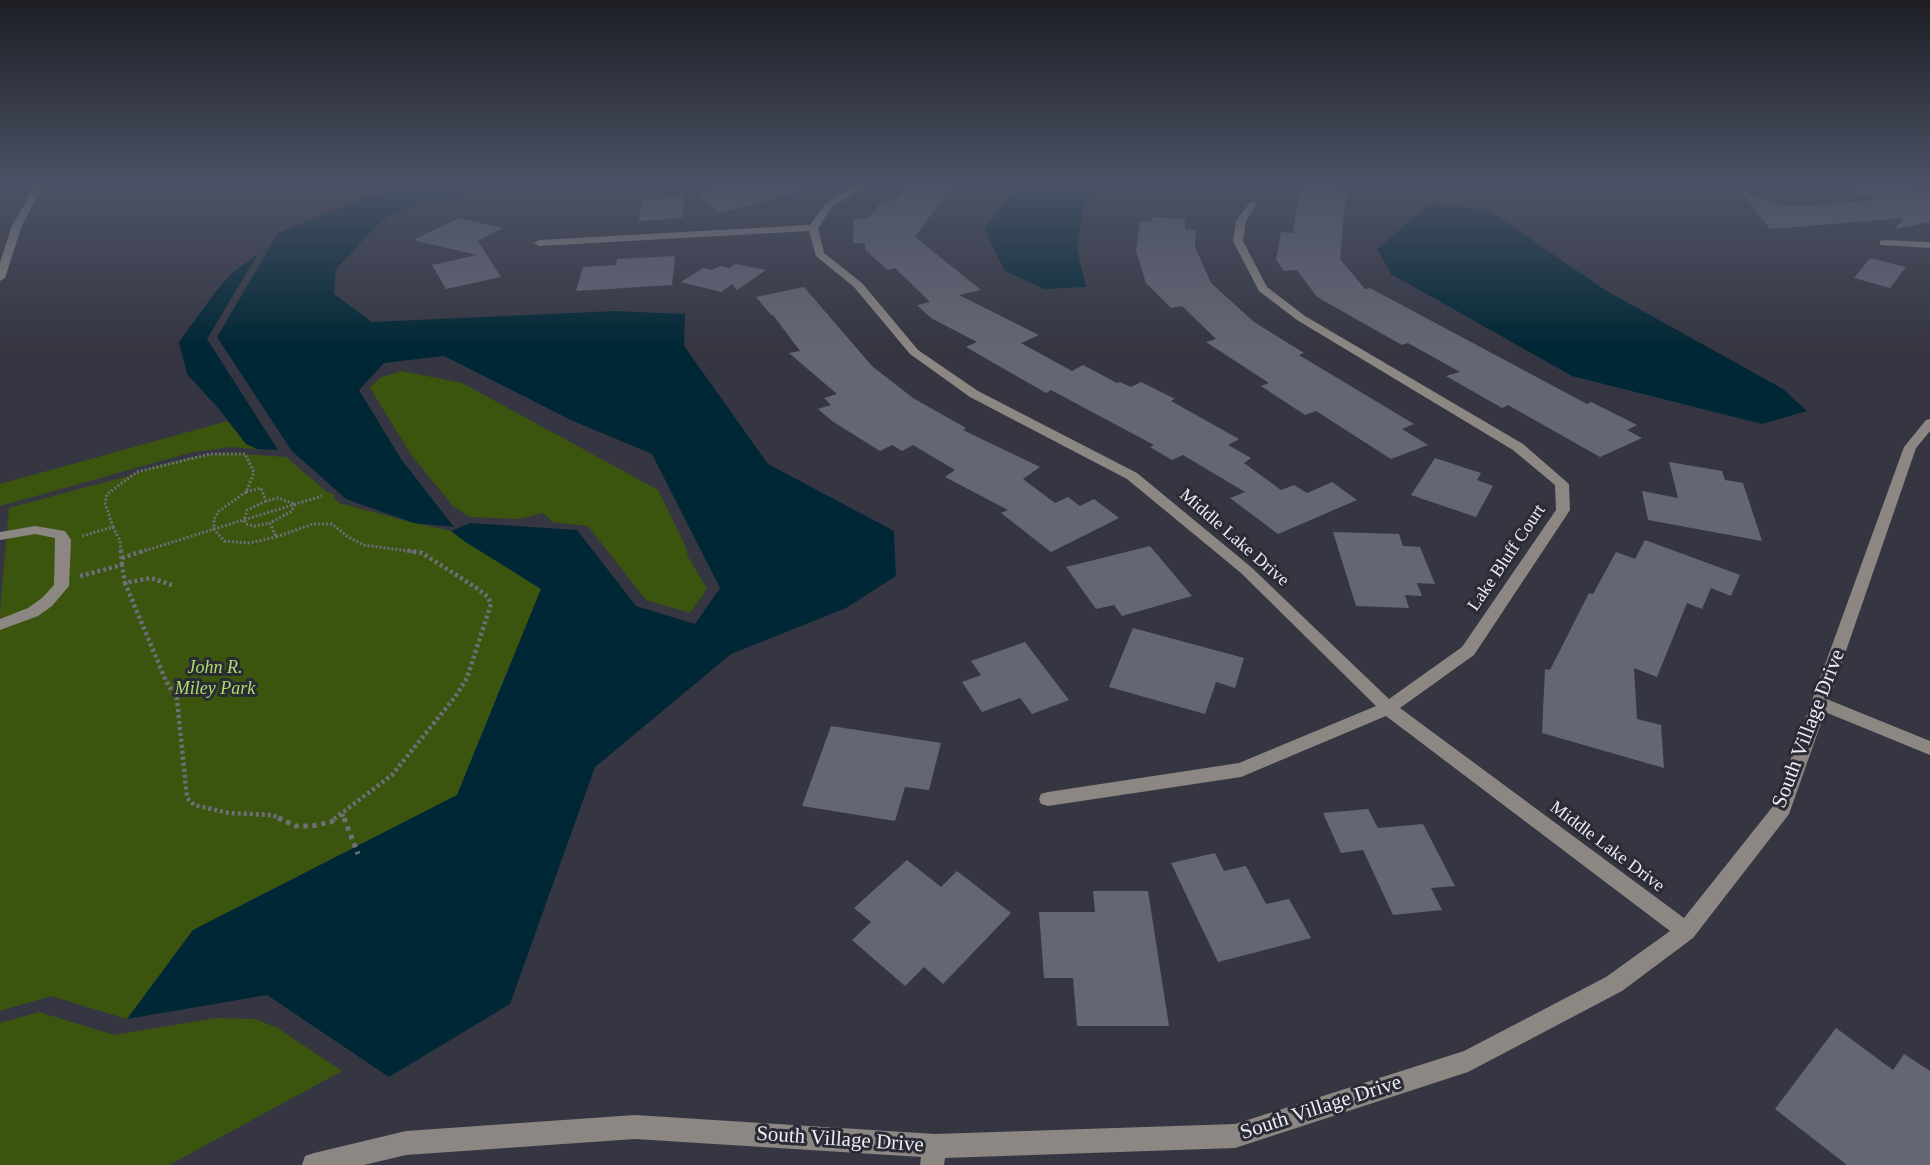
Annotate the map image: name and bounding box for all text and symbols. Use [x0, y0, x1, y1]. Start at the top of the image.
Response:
street label: Middle Lake Drive [1175, 485, 1293, 591]
street label: Lake Bluff Court [1463, 501, 1551, 615]
street label: South Village Drive [1767, 646, 1851, 812]
park label: John R. Miley Park [175, 657, 255, 700]
street label: Middle Lake Drive [1545, 797, 1669, 897]
street label: South Village Drive [1237, 1070, 1405, 1146]
street label: South Village Drive [755, 1122, 925, 1158]

